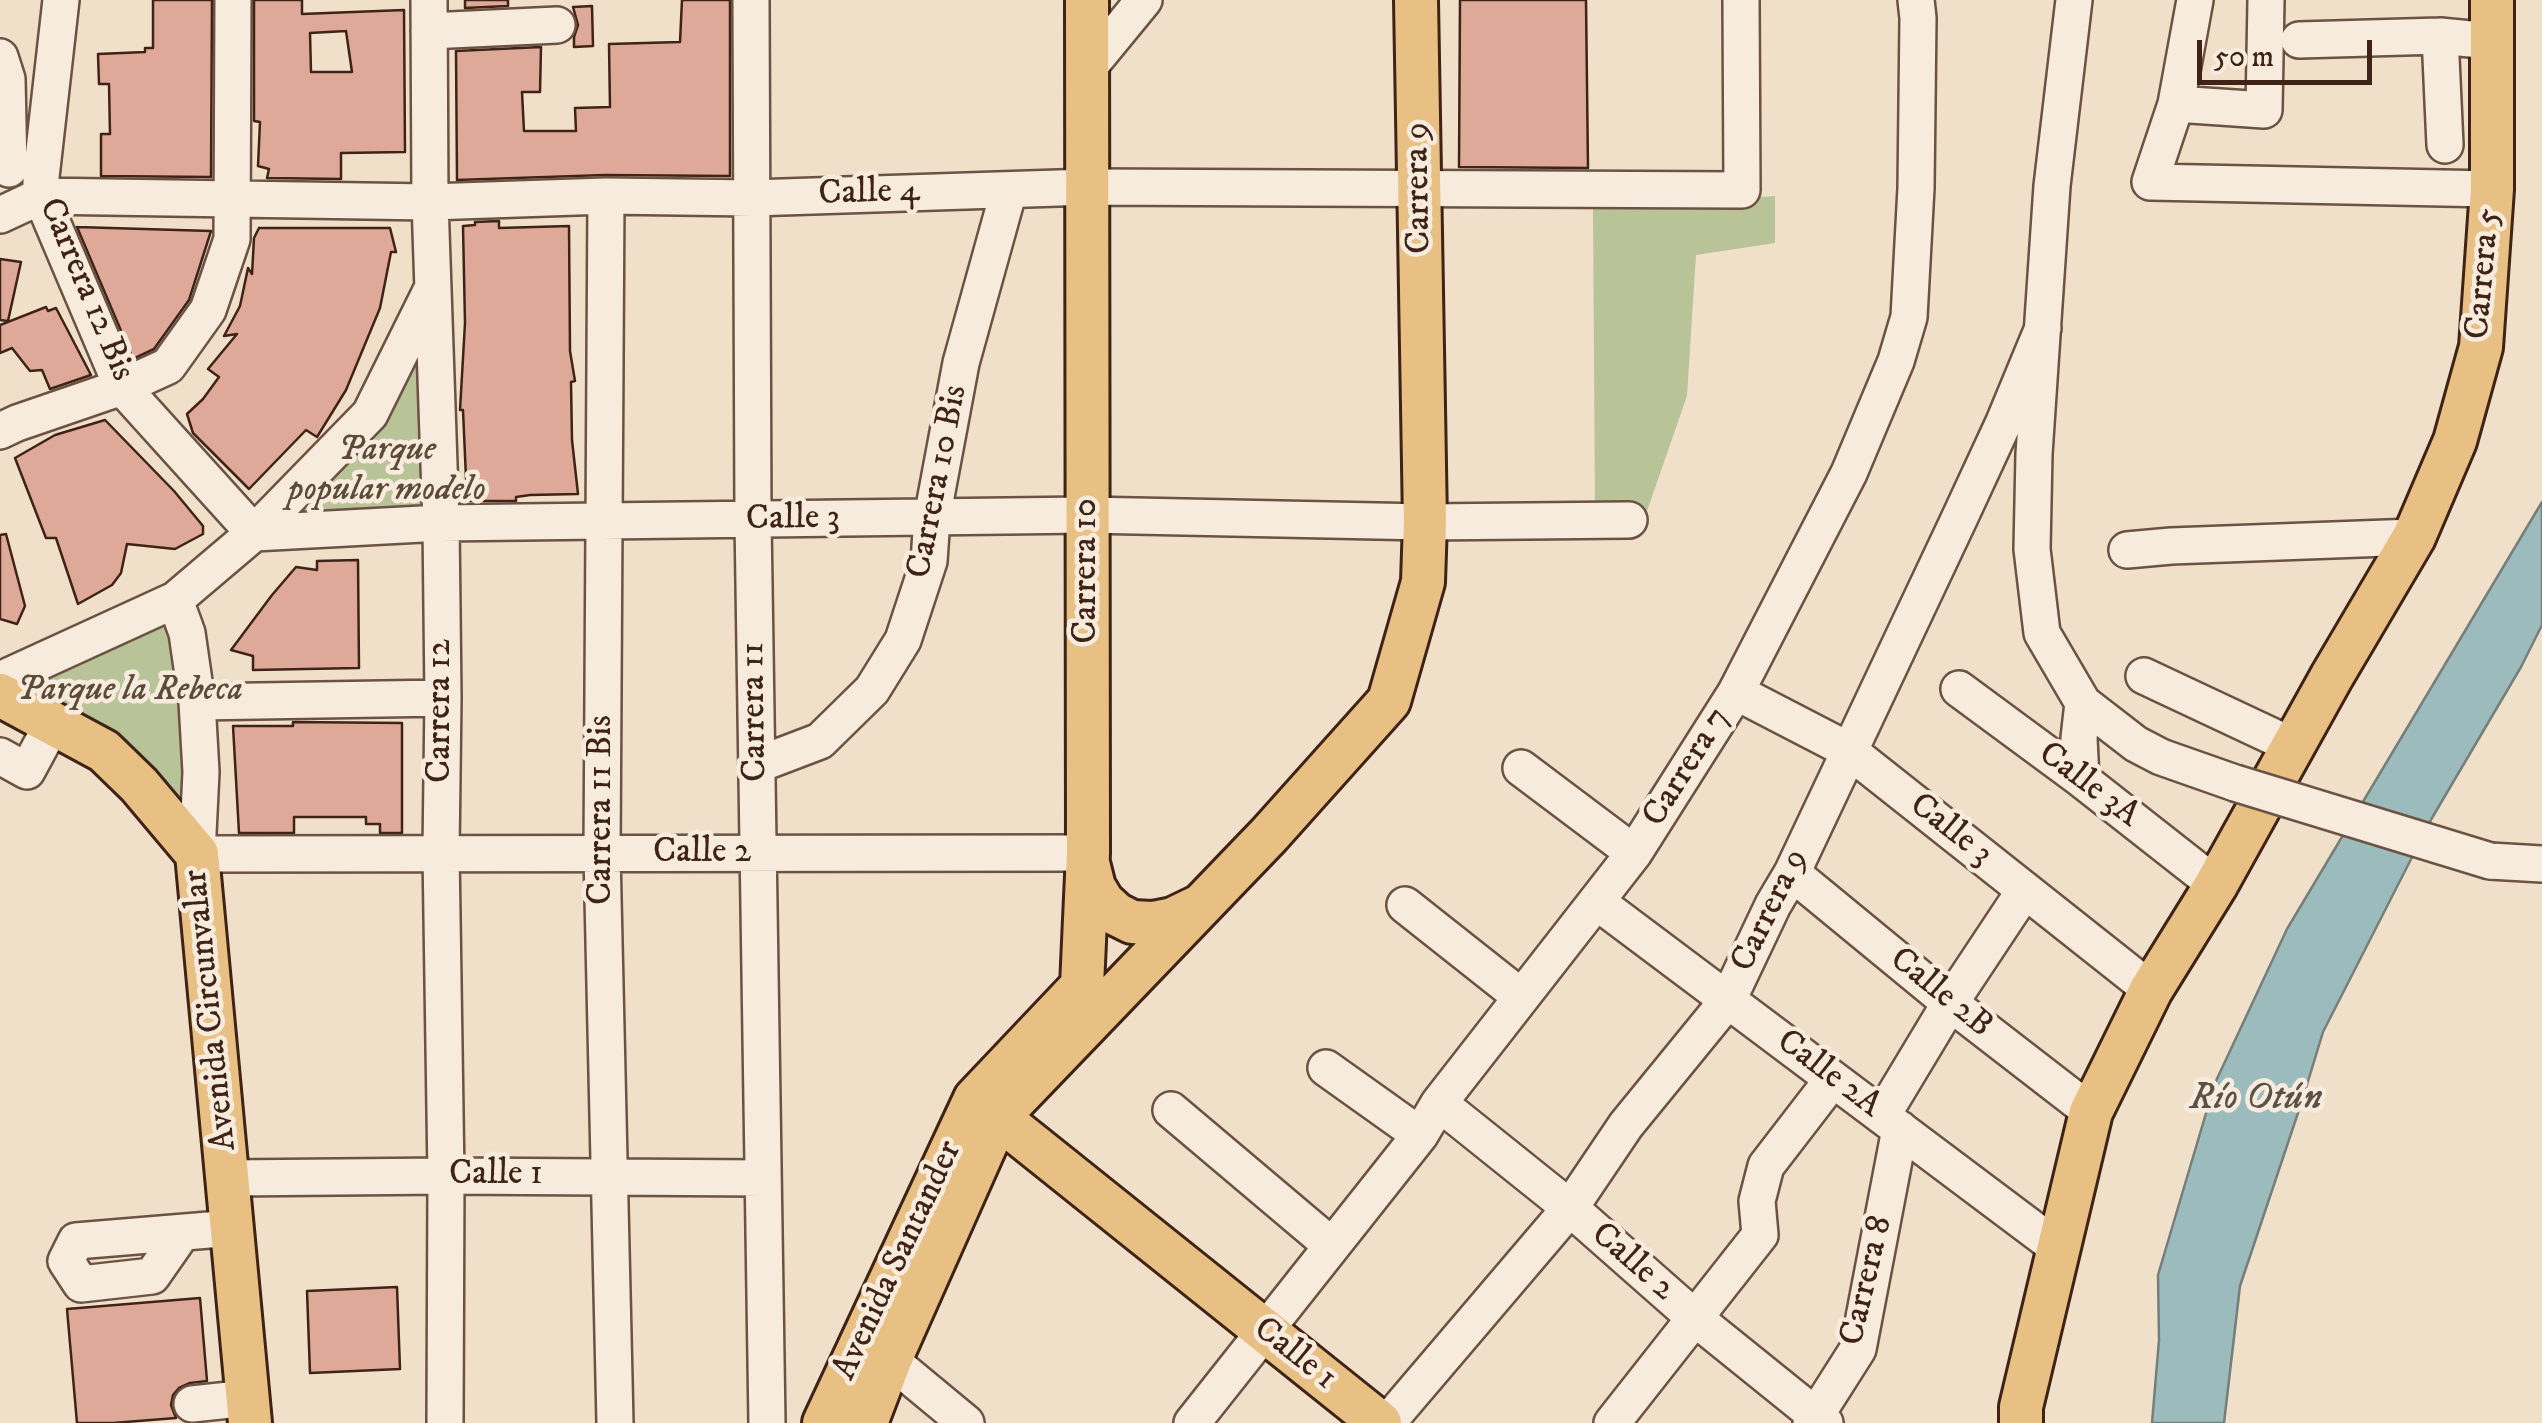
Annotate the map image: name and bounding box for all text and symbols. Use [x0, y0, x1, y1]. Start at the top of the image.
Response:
scale bar [2202, 20, 2377, 82]
text: 50 m [2214, 39, 2274, 76]
street label: Carrera 9 [1398, 122, 1442, 254]
street label: Calle 4 [818, 171, 920, 217]
street label: Carrera 12 Bis [28, 192, 142, 388]
street label: Carrera 5 [2458, 207, 2512, 341]
street label: Carrera 10 Bis [900, 382, 978, 582]
park label: Parque popular modelo [288, 431, 486, 513]
street label: Calle 3 [746, 498, 840, 542]
street label: Carrera 10 [1067, 498, 1109, 644]
street label: Carrera 12 [421, 639, 463, 783]
street label: Carrera 11 [734, 642, 778, 782]
park label: Parque la Rebeca [17, 671, 243, 713]
street label: Carrera 7 [1635, 701, 1741, 835]
street label: Carrera 11 Bis [582, 715, 624, 905]
street label: Calle 3A [2029, 734, 2147, 838]
street label: Calle 3 [1900, 785, 2000, 877]
street label: Calle 2 [653, 833, 751, 875]
street label: Carrera 9 [1723, 843, 1819, 979]
street label: Avenida Circunvalar [176, 867, 248, 1153]
street label: Calle 2B [1880, 940, 2000, 1048]
street label: Calle 2A [1767, 1022, 1889, 1128]
water label: Río Otún [2189, 1077, 2323, 1123]
street label: Avenida Santander [825, 1135, 973, 1387]
street label: Calle 1 [449, 1155, 543, 1197]
street label: Carrera 8 [1833, 1212, 1903, 1350]
street label: Calle 2 [1581, 1215, 1683, 1311]
street label: Calle 1 [1244, 1310, 1344, 1400]

